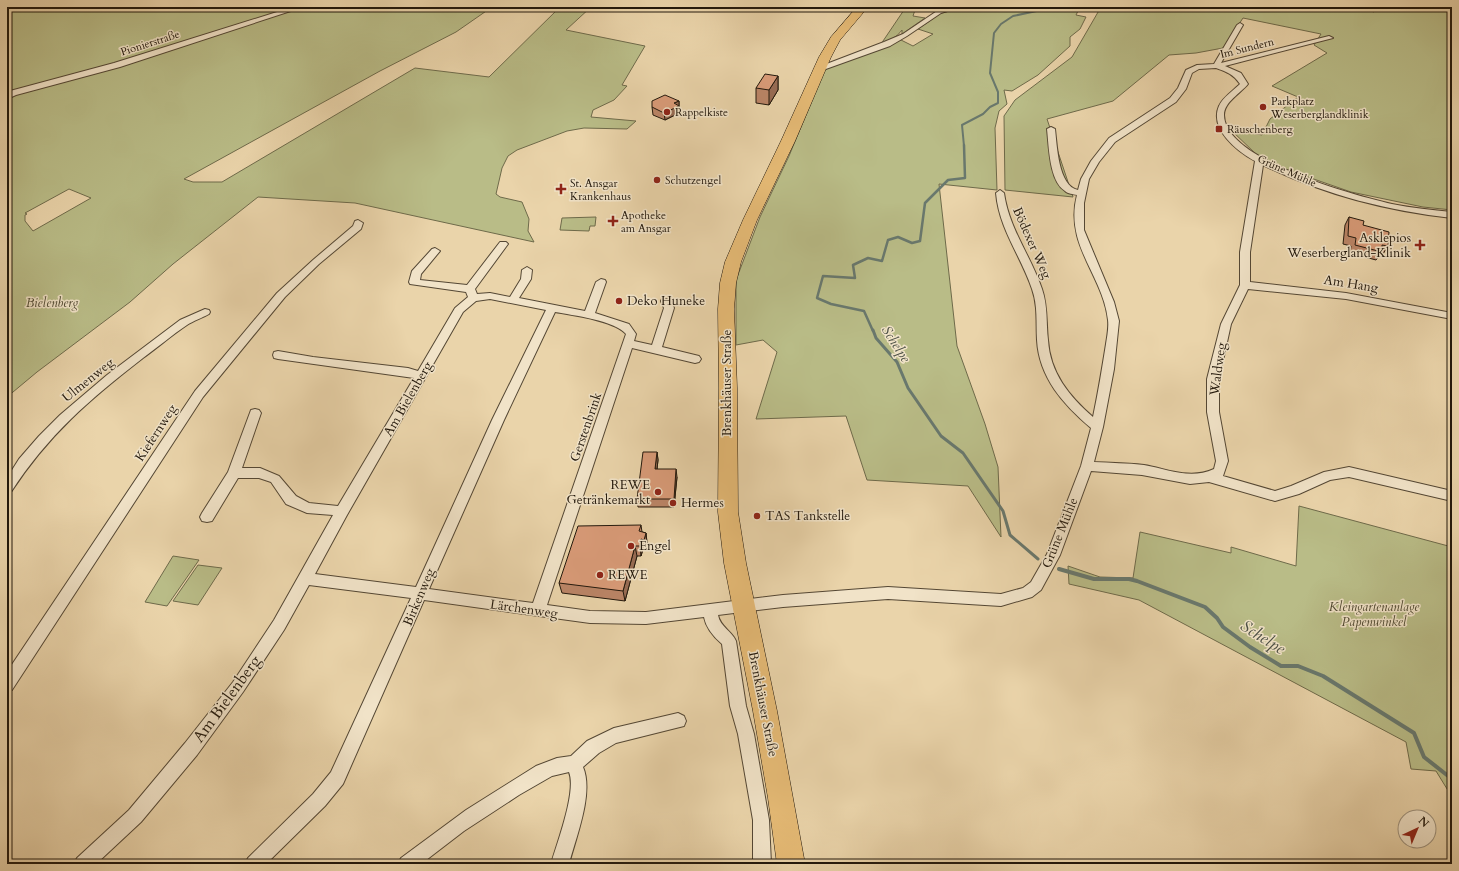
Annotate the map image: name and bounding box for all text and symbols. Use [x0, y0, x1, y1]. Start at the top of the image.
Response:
street label: Pionierstraße [118, 26, 182, 60]
street label: Im Sundern [1219, 34, 1276, 62]
place label: Parkplatz Weserberglandklinik [1270, 94, 1369, 122]
marker: Parkplatz Weserberglandklinik [1258, 102, 1268, 112]
place label: Rappelkiste [675, 105, 728, 120]
marker: Rappelkiste [662, 107, 672, 117]
place label: Räuschenberg [1227, 122, 1293, 137]
marker: Räuschenberg [1214, 124, 1224, 134]
street label: Grüne Mühle [1255, 151, 1319, 191]
place label: Schutzengel [665, 173, 721, 188]
marker: Schutzengel [652, 175, 662, 185]
place label: St. Ansgar Krankenhaus [570, 176, 631, 204]
marker: St. Ansgar Krankenhaus [555, 183, 567, 195]
street label: Bödexer Weg [1008, 204, 1056, 282]
place label: Apotheke am Ansgar [621, 208, 672, 236]
marker: Apotheke am Ansgar [608, 216, 618, 226]
place label: Asklepios Weserbergland-Klinik [1286, 229, 1411, 262]
marker: Asklepios Weserbergland-Klinik [1414, 239, 1426, 251]
street label: Am Hang [1322, 271, 1380, 297]
place label: Deko Huneke [627, 292, 705, 310]
park label: Bielenberg [26, 294, 78, 312]
marker: Deko Huneke [614, 296, 624, 306]
water label: Schelpe [877, 322, 915, 367]
street label: Brenkhäuser Straße [718, 329, 736, 436]
street label: Waldweg [1205, 340, 1231, 398]
street label: Ulmenweg [58, 353, 118, 406]
street label: Am Bielenberg [379, 358, 437, 440]
street label: Gerstenbrink [566, 390, 606, 464]
street label: Kiefernweg [131, 400, 182, 465]
place label: REWE Getränkemarkt [567, 476, 650, 509]
marker: REWE Getränkemarkt [653, 487, 663, 497]
place label: Hermes [681, 494, 724, 512]
street label: Grüne Mühle [1038, 495, 1082, 571]
marker: Hermes [668, 498, 678, 508]
place label: TAS Tankstelle [765, 507, 850, 525]
marker: TAS Tankstelle [752, 511, 762, 521]
place label: Engel [639, 537, 672, 555]
marker: Engel [626, 541, 636, 551]
street label: Birkenweg [399, 565, 439, 629]
place label: REWE [608, 566, 647, 584]
marker: REWE [595, 570, 605, 580]
street label: Lärchenweg [489, 595, 560, 623]
park label: Kleingartenanlage Papenwinkel [1329, 598, 1420, 631]
water label: Schelpe [1236, 614, 1290, 660]
street label: Brenkhäuser Straße [744, 650, 782, 758]
street label: Am Bielenberg [188, 651, 266, 747]
north arrow [1397, 809, 1437, 849]
text: N [1415, 813, 1433, 831]

